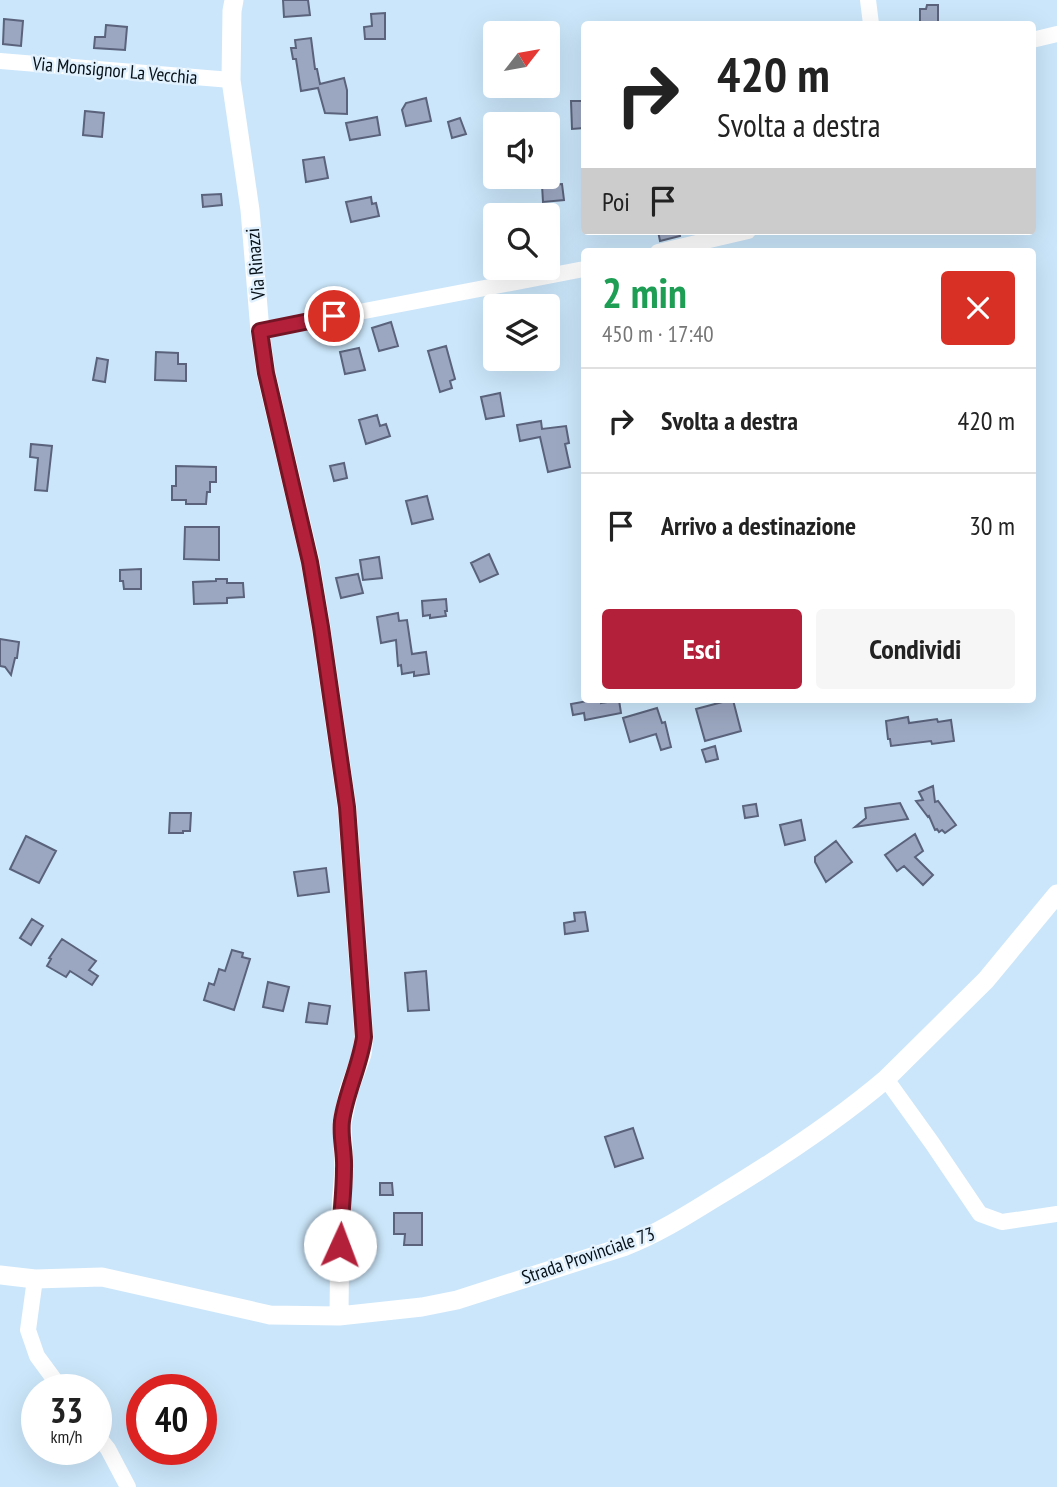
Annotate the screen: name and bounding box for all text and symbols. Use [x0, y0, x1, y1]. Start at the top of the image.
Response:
north arrow [483, 21, 560, 98]
map controls [483, 21, 560, 371]
text: 420 m [717, 42, 830, 106]
icon: right [602, 49, 693, 140]
street label: Via Monsignor La Vecchia [31, 51, 198, 89]
text: Svolta a destra [717, 104, 881, 146]
button: sound [483, 112, 560, 189]
icon: arrive [644, 182, 682, 220]
text: Poi [602, 185, 630, 218]
button: search [483, 203, 560, 280]
street label: Via Rinazzi [240, 227, 270, 302]
text: 2 min [602, 265, 687, 320]
button: close [941, 271, 1015, 345]
pin [304, 286, 364, 346]
button: layers [483, 294, 560, 371]
icon: arrive [315, 297, 353, 335]
text: 450 m · 17:40 [602, 319, 714, 348]
icon: right [602, 402, 640, 440]
text: Svolta a destra [661, 404, 798, 437]
text: 420 m [957, 404, 1015, 437]
icon: arrive [602, 507, 640, 545]
text: Arrivo a destinazione [661, 509, 856, 542]
text: 30 m [969, 509, 1015, 542]
button: Esci [602, 609, 802, 689]
button: Condividi [816, 609, 1015, 689]
position arrow [303, 1208, 377, 1282]
street label: Strada Provinciale 73 [518, 1221, 658, 1289]
speed limit sign: 40 [126, 1374, 217, 1465]
text: 33 [50, 1387, 83, 1433]
text: km/h [51, 1425, 82, 1448]

